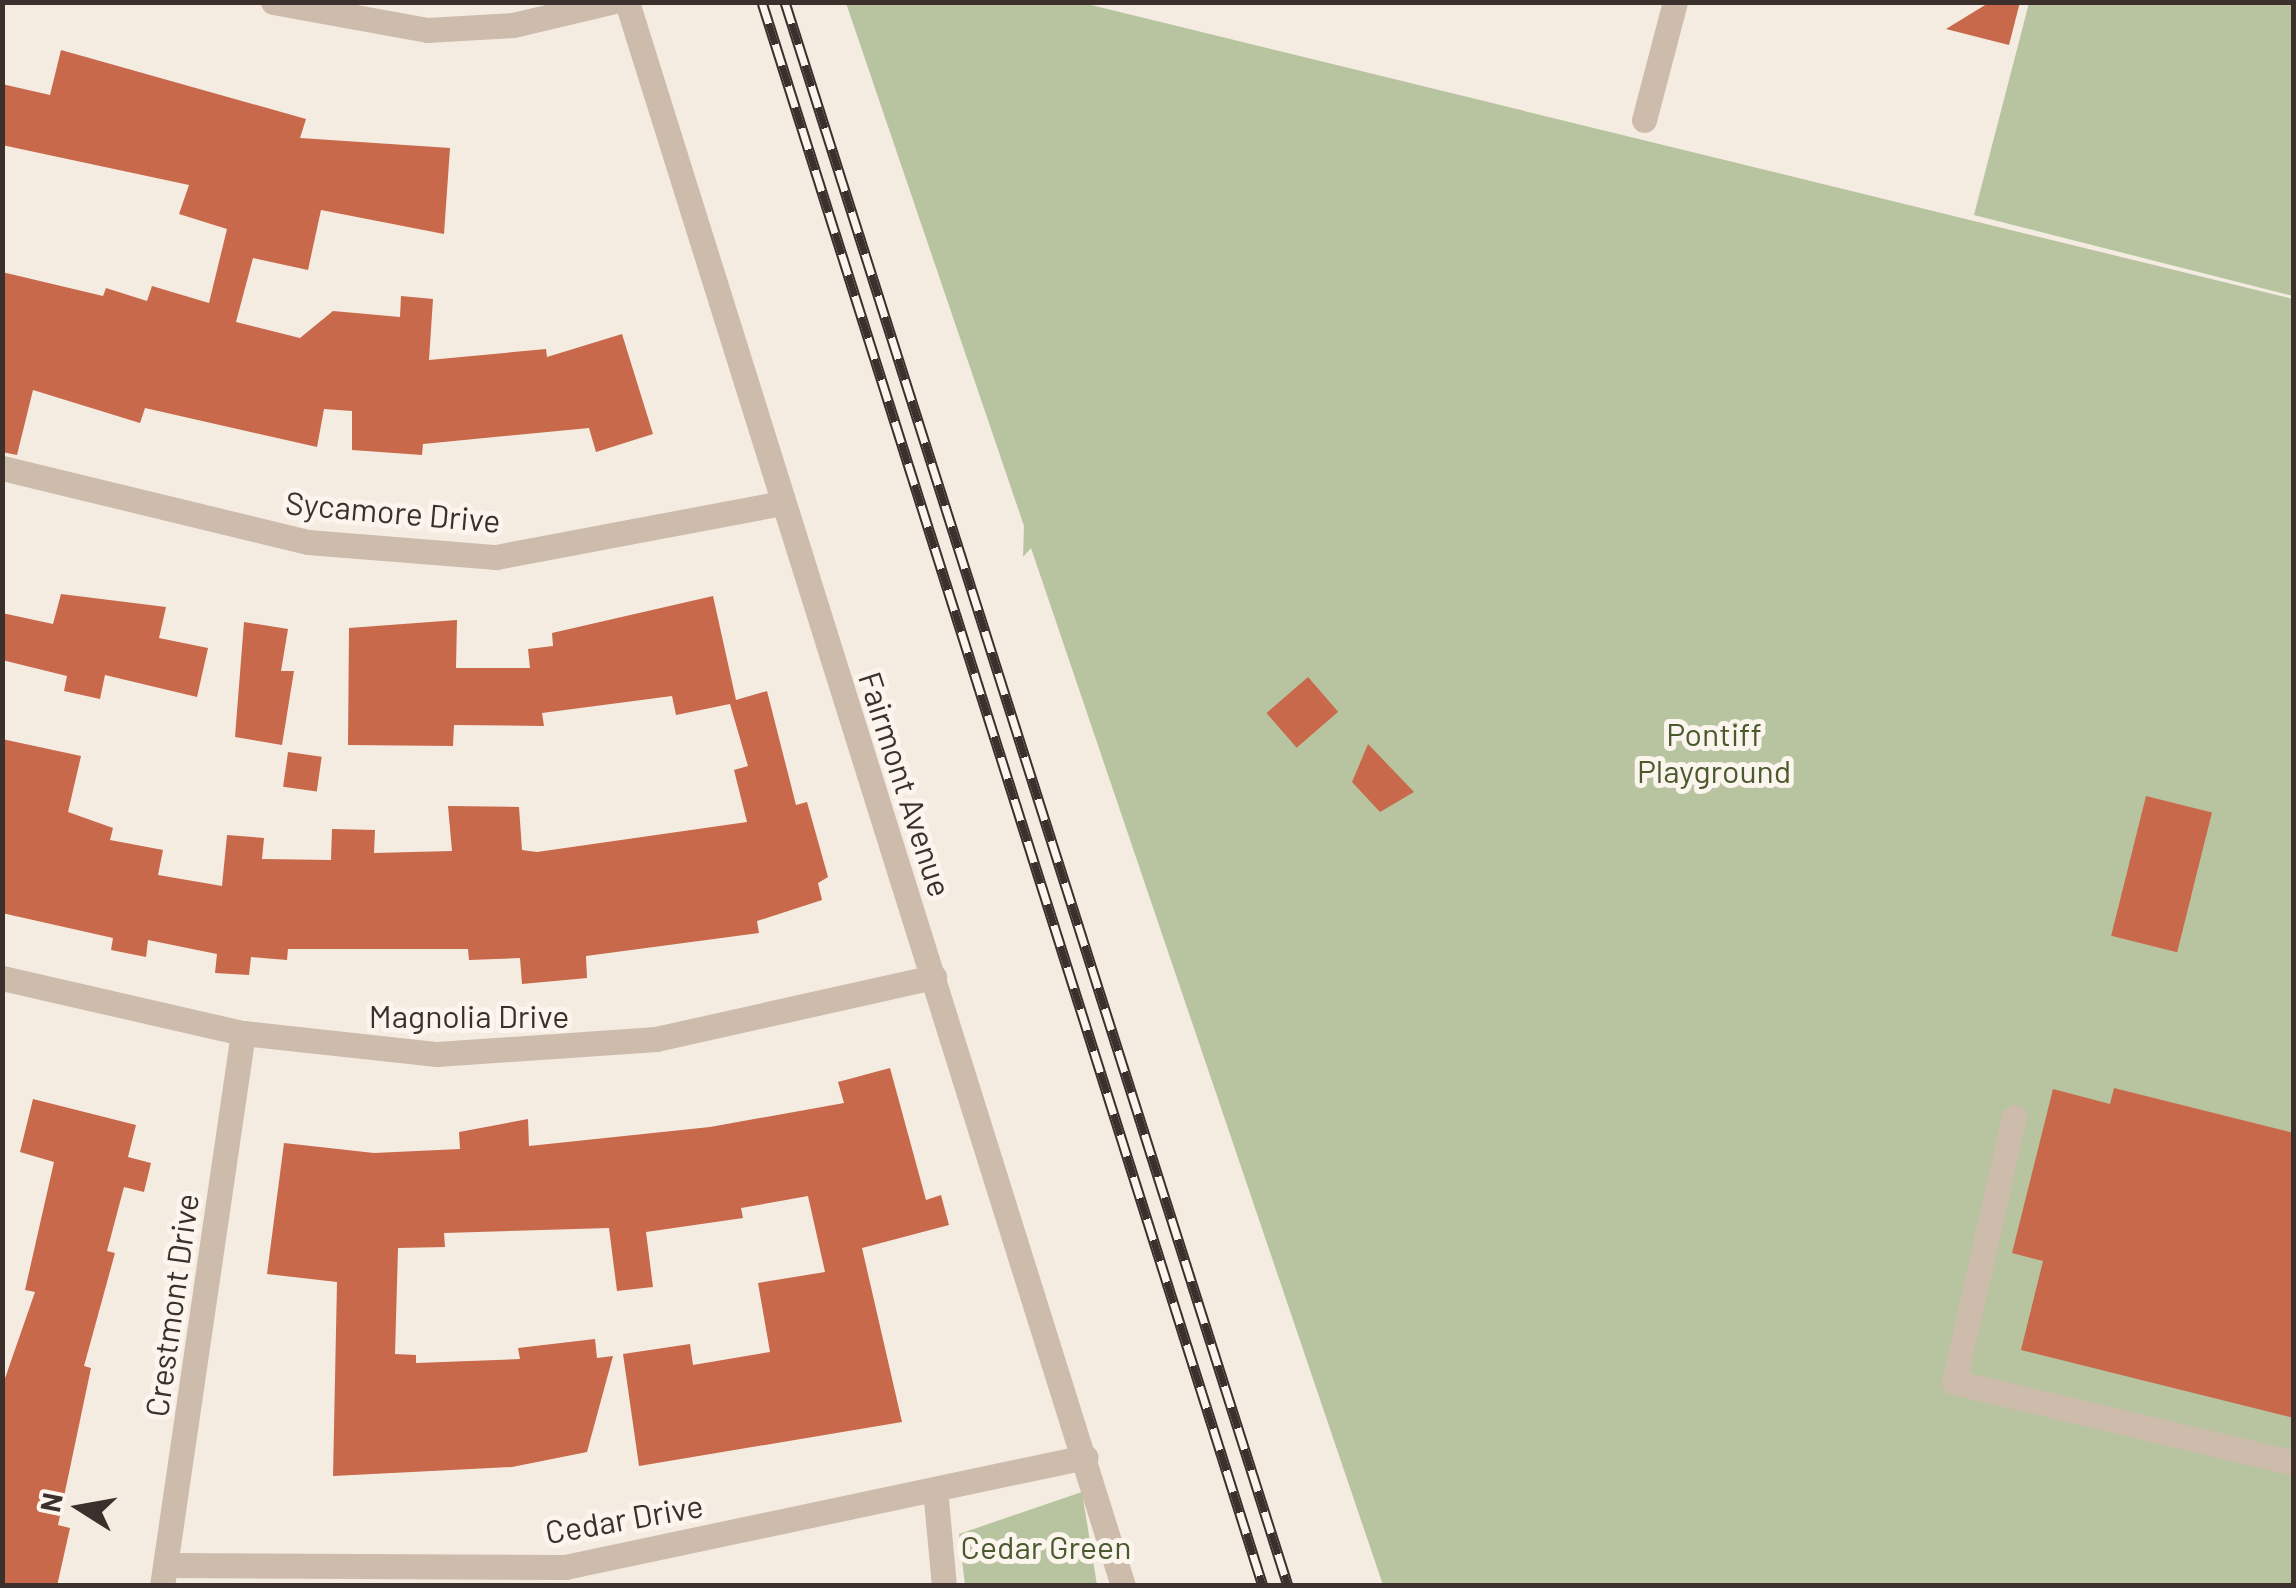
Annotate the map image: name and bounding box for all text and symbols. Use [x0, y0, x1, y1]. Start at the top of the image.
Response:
street label: Sycamore Drive [284, 482, 502, 540]
street label: Fairmont Avenue [852, 667, 960, 901]
park label: Pontiff Playground [1637, 715, 1791, 790]
street label: Magnolia Drive [369, 996, 569, 1034]
street label: Crestmont Drive [136, 1191, 206, 1419]
north arrow [30, 1458, 130, 1558]
street label: Cedar Drive [542, 1485, 706, 1551]
text: N [32, 1490, 69, 1515]
park label: Cedar Green [961, 1527, 1131, 1565]

